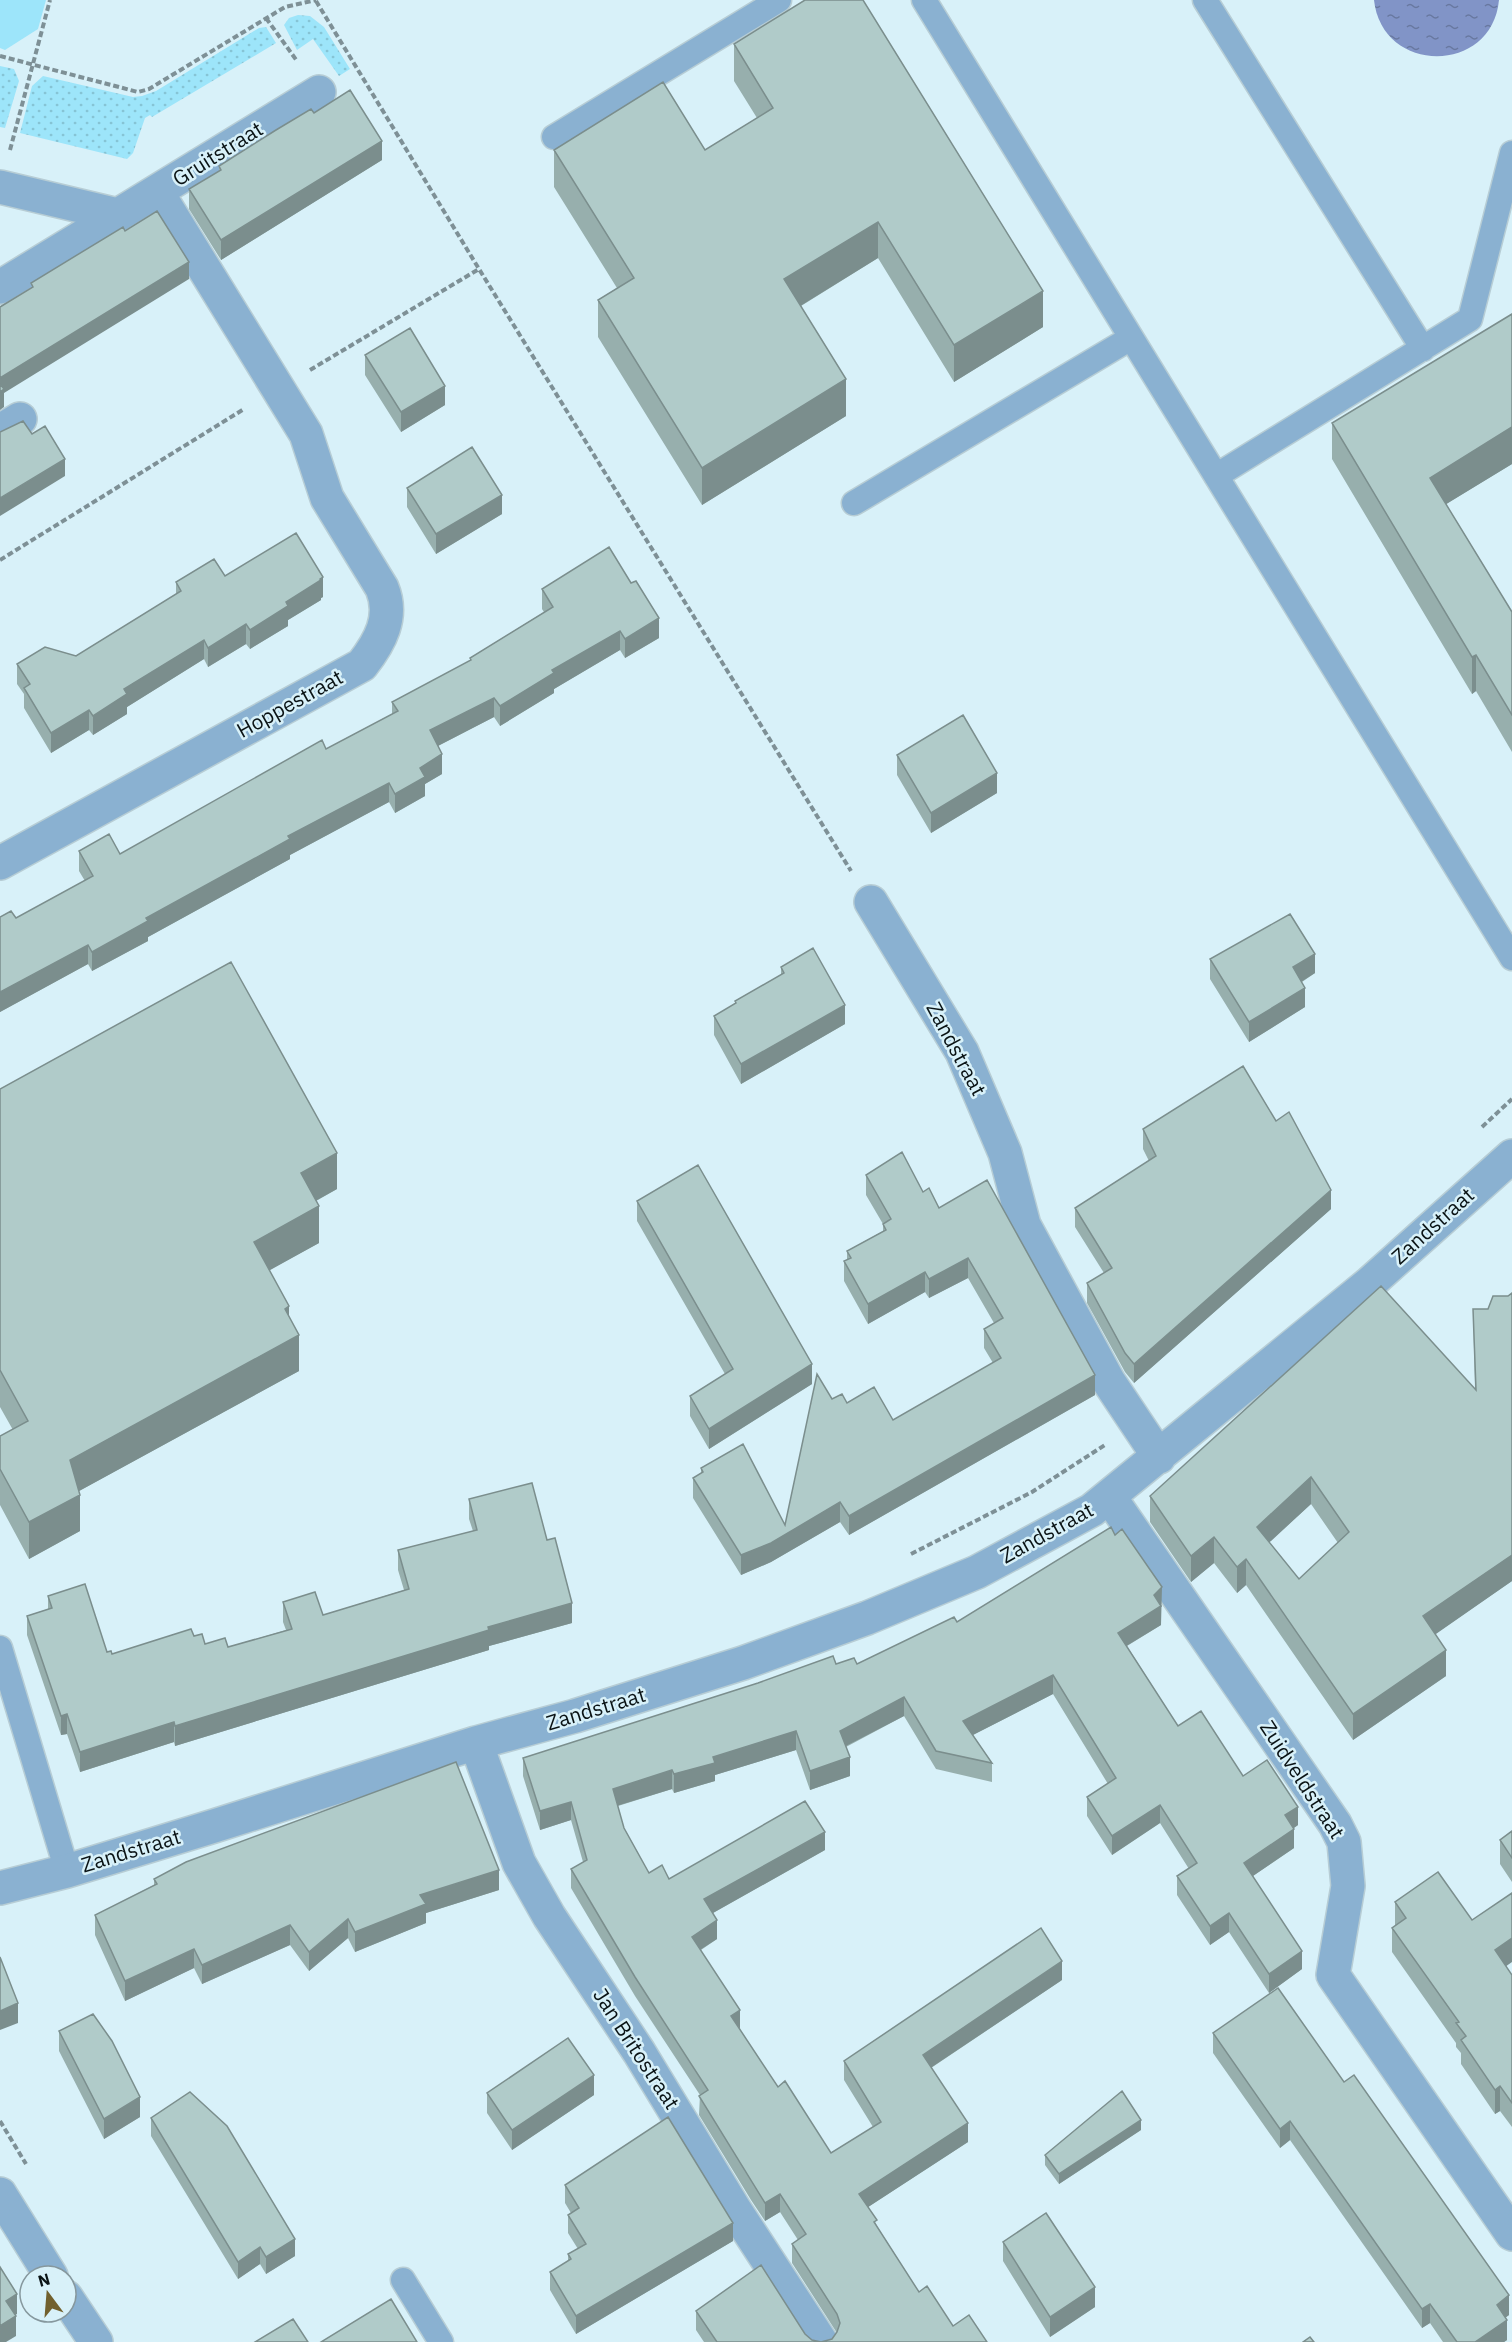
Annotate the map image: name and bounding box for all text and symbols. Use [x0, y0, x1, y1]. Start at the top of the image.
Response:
street label: Gruitstraat [167, 114, 268, 192]
street label: Hoppestraat [231, 662, 348, 744]
street label: Zandstraat [920, 997, 993, 1100]
street label: Zandstraat [1385, 1181, 1480, 1270]
street label: Zandstraat [995, 1495, 1098, 1569]
street label: Zandstraat [543, 1680, 649, 1736]
street label: Zuidveldstraat [1254, 1715, 1352, 1844]
street label: Zandstraat [78, 1822, 184, 1878]
street label: Jan Britostraat [587, 1982, 687, 2115]
north arrow [18, 2264, 78, 2324]
text: N [36, 2268, 52, 2291]

